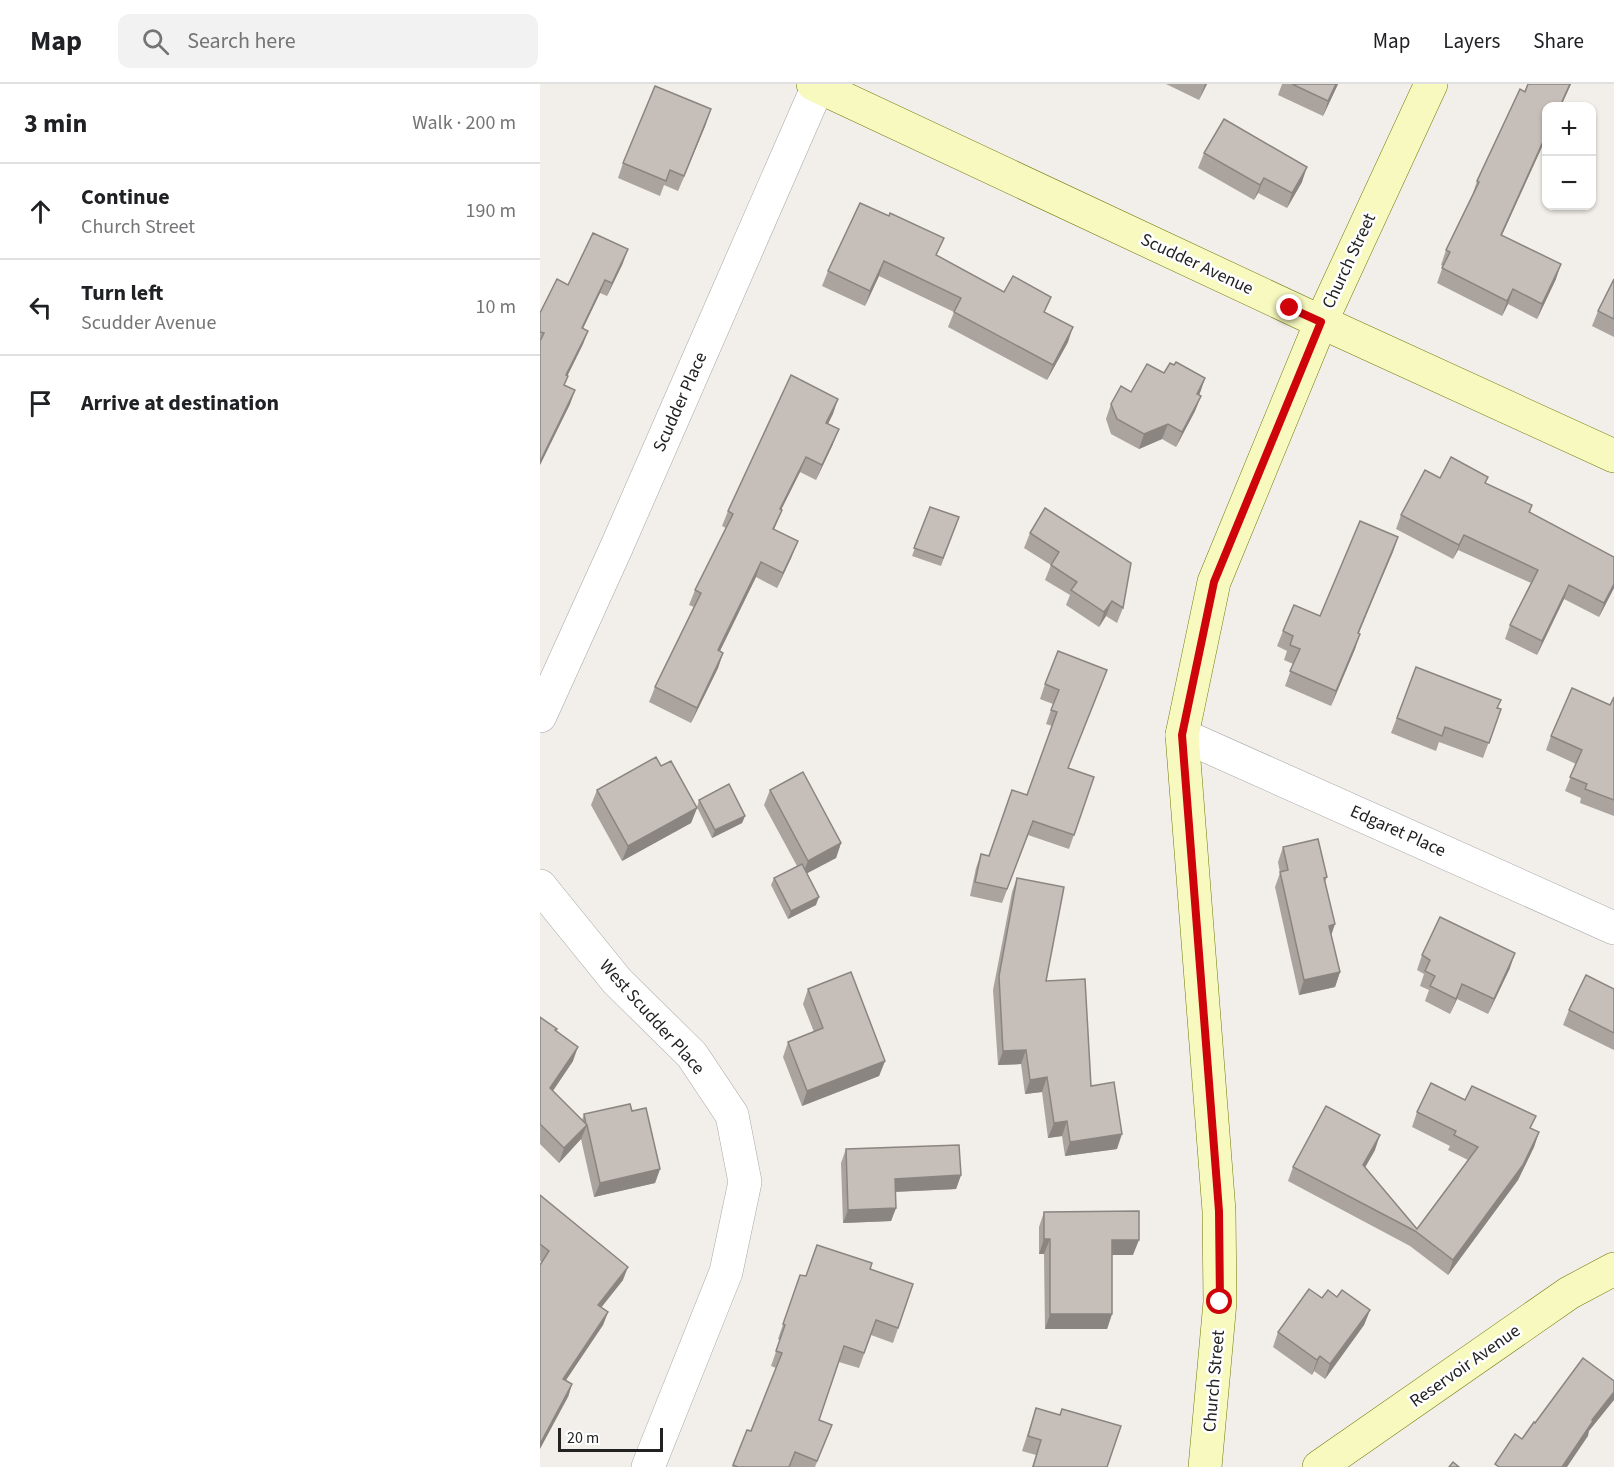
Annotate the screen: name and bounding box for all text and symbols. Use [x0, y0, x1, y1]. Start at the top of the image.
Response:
search box [118, 14, 538, 68]
text: Map [30, 21, 82, 61]
icon: search [139, 25, 172, 58]
text: Search here [187, 25, 296, 57]
text: Map [1373, 26, 1410, 56]
text: Layers [1443, 26, 1500, 56]
text: Share [1533, 26, 1584, 56]
map controls [1542, 102, 1596, 210]
button: + [1542, 102, 1596, 156]
text: 3 min [24, 105, 87, 142]
text: Walk · 200 m [412, 109, 516, 137]
button: − [1542, 156, 1596, 210]
text: Continue [81, 181, 170, 213]
icon: ahead [24, 195, 57, 228]
text: 190 m [466, 197, 516, 225]
street label: Church Street [1316, 209, 1382, 313]
text: Church Street [81, 213, 195, 241]
street label: Scudder Avenue [1137, 227, 1258, 301]
text: Turn left [81, 277, 163, 309]
icon: left [24, 291, 57, 324]
text: 10 m [476, 293, 516, 321]
route end [1276, 294, 1302, 320]
text: Scudder Avenue [81, 309, 216, 337]
street label: Scudder Place [647, 348, 713, 456]
icon: arrive [24, 387, 57, 420]
text: Arrive at destination [81, 387, 279, 419]
street label: Edgaret Place [1346, 799, 1450, 863]
street label: West Scudder Place [594, 954, 710, 1080]
route start [1206, 1288, 1232, 1314]
street label: Reservoir Avenue [1405, 1318, 1525, 1414]
street label: Church Street [1197, 1329, 1231, 1433]
scale bar [558, 1425, 663, 1452]
text: 20 m [567, 1427, 599, 1449]

